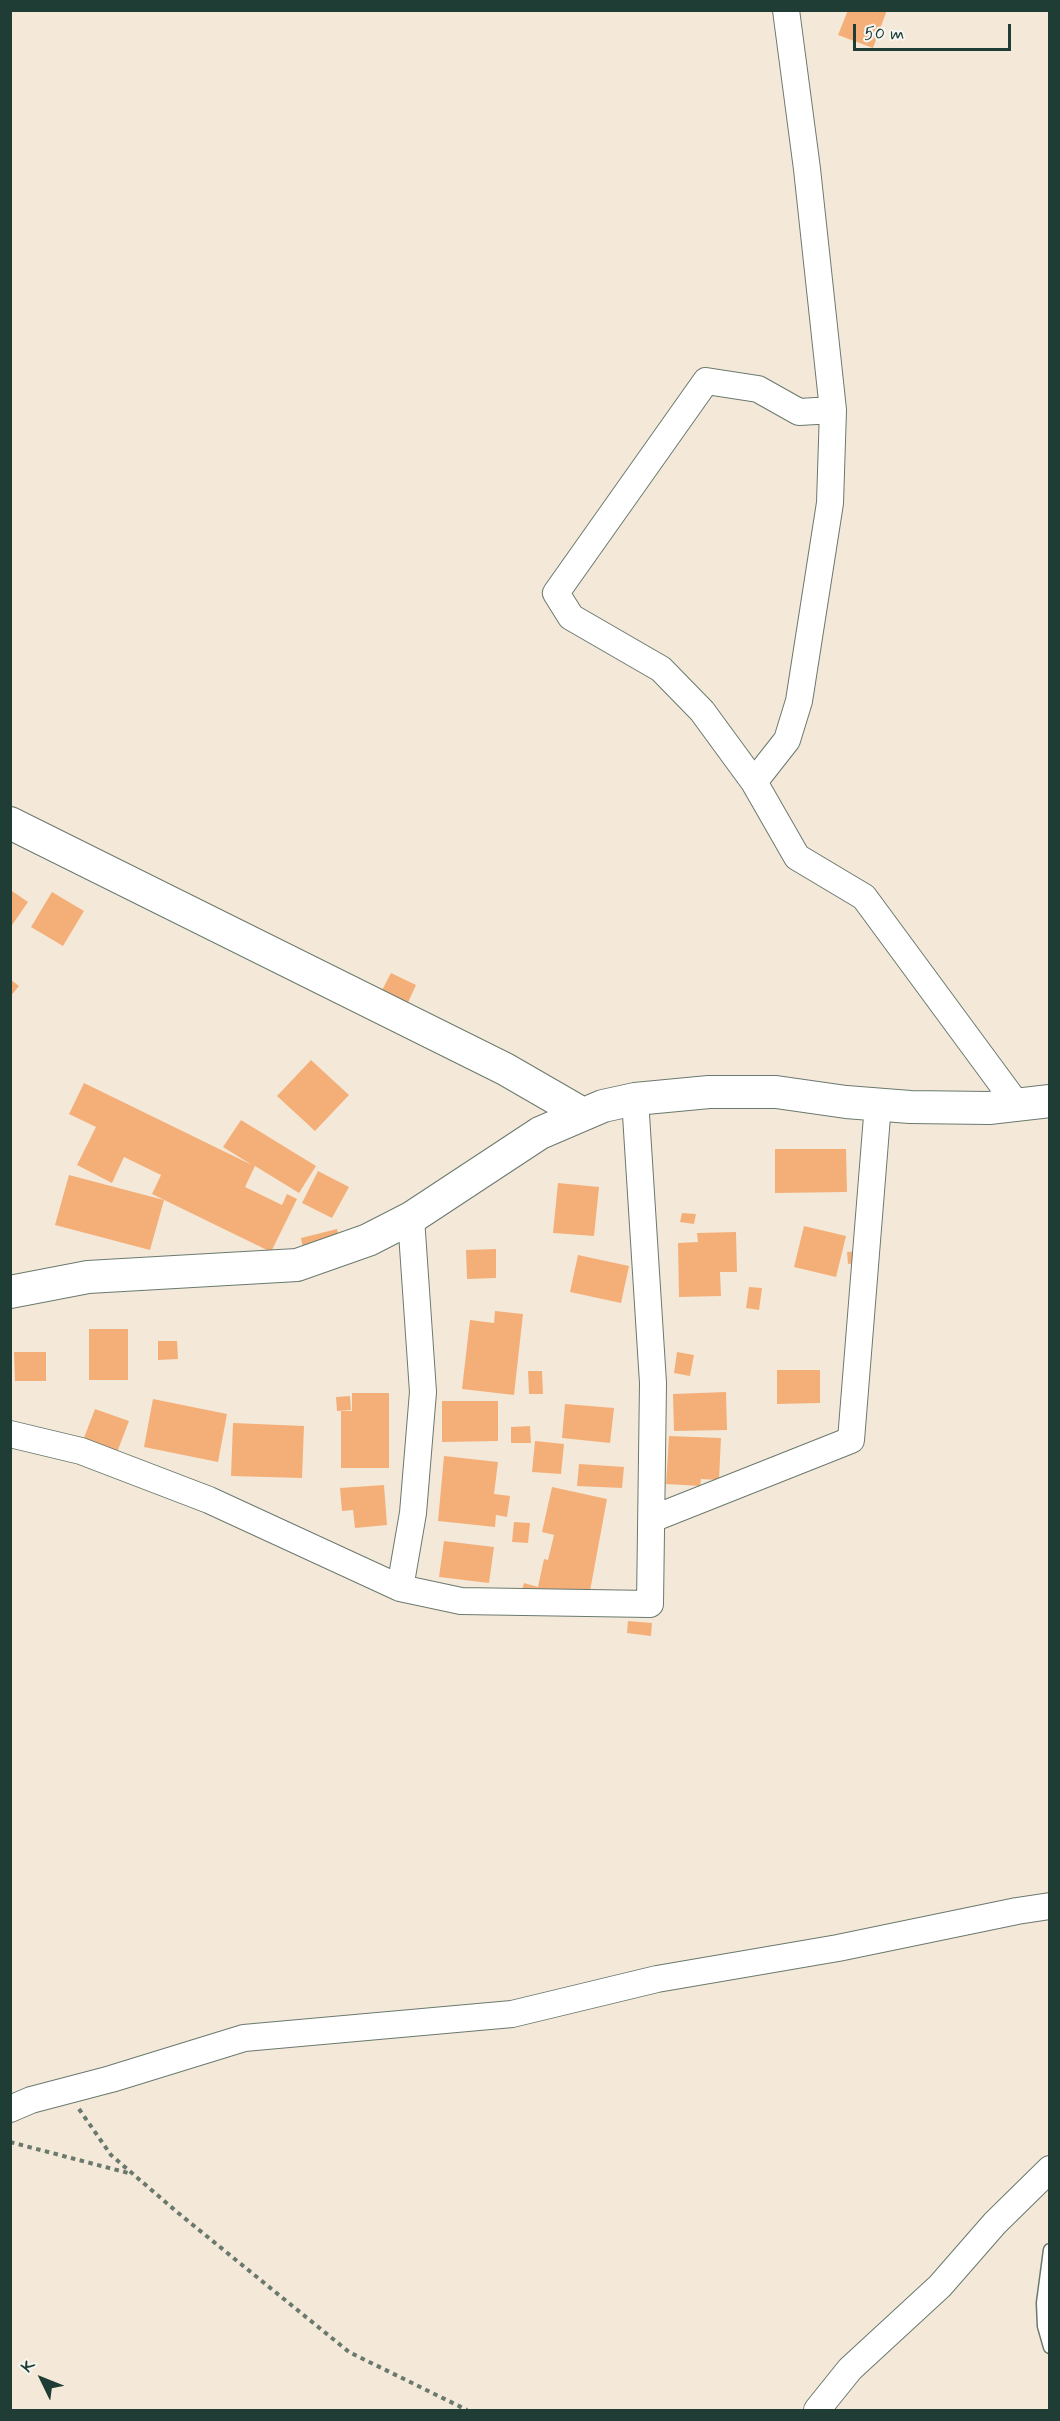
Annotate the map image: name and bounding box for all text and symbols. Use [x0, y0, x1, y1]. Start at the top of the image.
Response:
scale bar [856, 12, 1014, 50]
text: 50 m [864, 22, 904, 46]
north arrow [12, 2349, 72, 2409]
text: K [17, 2355, 40, 2378]

